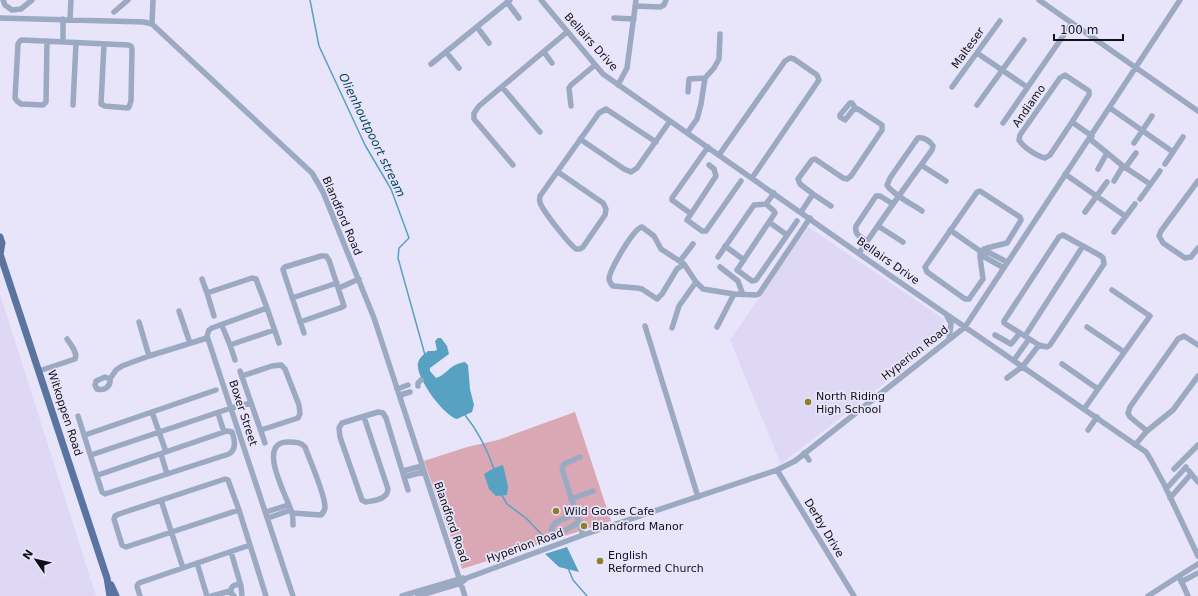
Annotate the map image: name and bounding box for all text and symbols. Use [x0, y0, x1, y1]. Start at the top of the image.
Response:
street label: Bellairs Drive [562, 10, 621, 74]
scale bar [1054, 16, 1123, 42]
text: 100 m [1060, 23, 1098, 37]
street label: Malteser [949, 25, 987, 71]
water label: Olienhoutpoort stream [336, 71, 408, 199]
street label: Andiamo [1010, 82, 1048, 130]
street label: Blandford Road [320, 175, 364, 257]
street label: Bellairs Drive [854, 235, 922, 287]
street label: Hyperion Road [879, 323, 951, 383]
street label: Witkoppen Road [45, 368, 85, 458]
street label: Boxer Street [226, 378, 260, 448]
place label: North Riding High School [816, 390, 885, 416]
marker: North Riding High School [803, 397, 813, 407]
street label: Blandford Road [431, 480, 471, 564]
street label: Derby Drive [801, 496, 847, 560]
place label: Wild Goose Cafe [564, 505, 654, 518]
marker: Wild Goose Cafe [551, 506, 561, 516]
place label: Blandford Manor [592, 520, 684, 533]
marker: Blandford Manor [579, 521, 589, 531]
street label: Hyperion Road [485, 526, 565, 566]
north arrow [16, 540, 56, 580]
text: N [20, 547, 36, 562]
place label: English Reformed Church [608, 549, 704, 575]
marker: English Reformed Church [595, 556, 605, 566]

